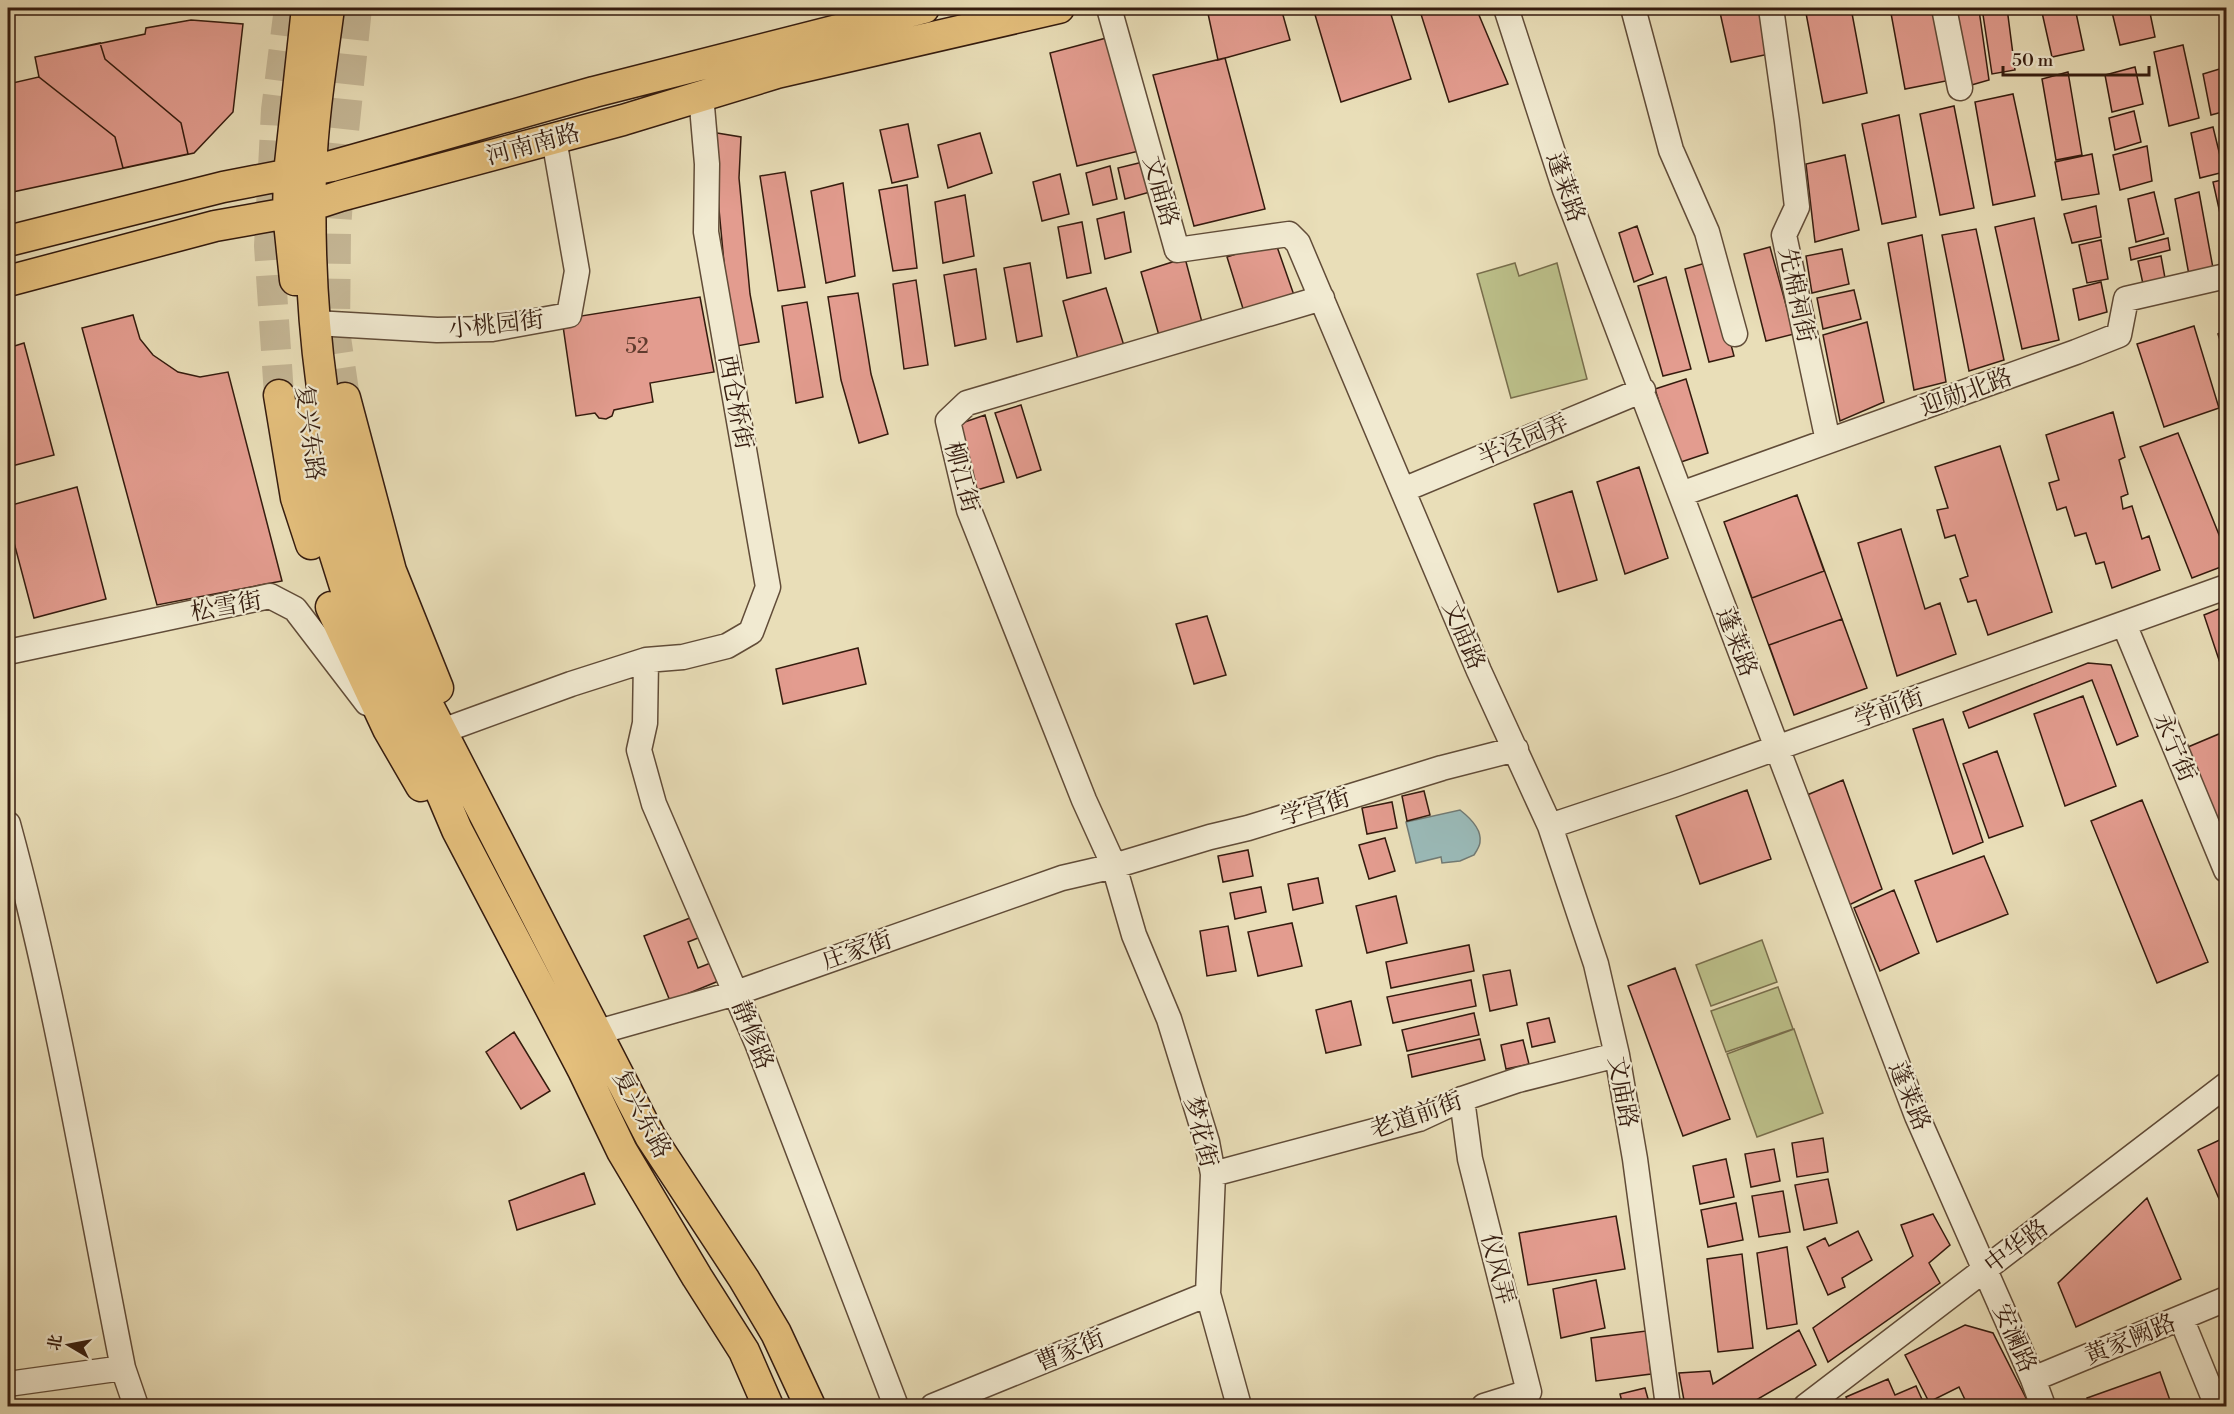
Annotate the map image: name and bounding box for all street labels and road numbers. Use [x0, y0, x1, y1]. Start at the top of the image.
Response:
street label: 河南南路 [483, 118, 584, 172]
street label: 蓬莱路 [1539, 148, 1591, 226]
street label: 文庙路 [1136, 153, 1184, 230]
street label: 先棉祠街 [1771, 245, 1821, 345]
street label: 小桃园街 [447, 305, 545, 345]
street label: 西仓桥街 [711, 352, 759, 452]
street label: 迎勋北路 [1916, 362, 2017, 423]
street label: 复兴东路 [288, 384, 330, 483]
street label: 半泾园弄 [1473, 408, 1573, 473]
street label: 柳江街 [937, 439, 985, 516]
street label: 松雪街 [188, 586, 264, 628]
street label: 文庙路 [1435, 596, 1491, 674]
street label: 蓬莱路 [1709, 603, 1763, 681]
street label: 学前街 [1850, 683, 1928, 735]
street label: 永宁街 [2146, 708, 2202, 786]
street label: 学宫街 [1276, 783, 1354, 833]
street label: 庄家街 [818, 925, 896, 977]
street label: 静修路 [725, 996, 779, 1074]
street label: 文庙路 [1601, 1054, 1643, 1130]
street label: 蓬莱路 [1882, 1057, 1936, 1135]
street label: 复兴东路 [605, 1065, 677, 1164]
street label: 老道前街 [1366, 1086, 1467, 1146]
street label: 梦花街 [1177, 1094, 1223, 1171]
street label: 中华路 [1979, 1213, 2054, 1280]
street label: 仪风弄 [1474, 1231, 1520, 1308]
street label: 安澜路 [1986, 1299, 2042, 1377]
street label: 黄家阙路 [2080, 1308, 2180, 1372]
street label: 曹家街 [1031, 1324, 1109, 1378]

